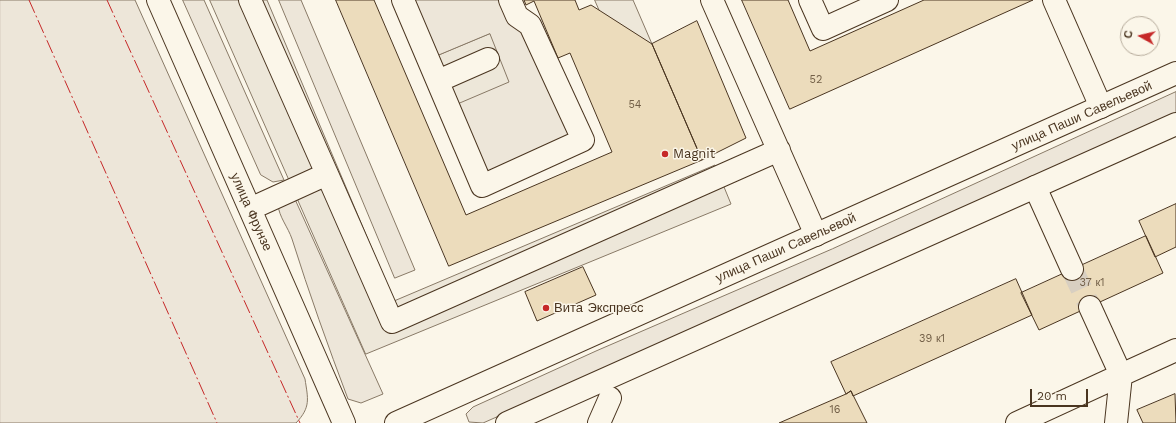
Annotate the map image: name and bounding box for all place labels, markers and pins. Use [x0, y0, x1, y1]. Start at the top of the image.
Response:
place label: Magnit [673, 146, 715, 162]
marker: Magnit [660, 149, 670, 159]
place label: Вита Экспресс [554, 300, 644, 316]
marker: Вита Экспресс [541, 303, 551, 313]

